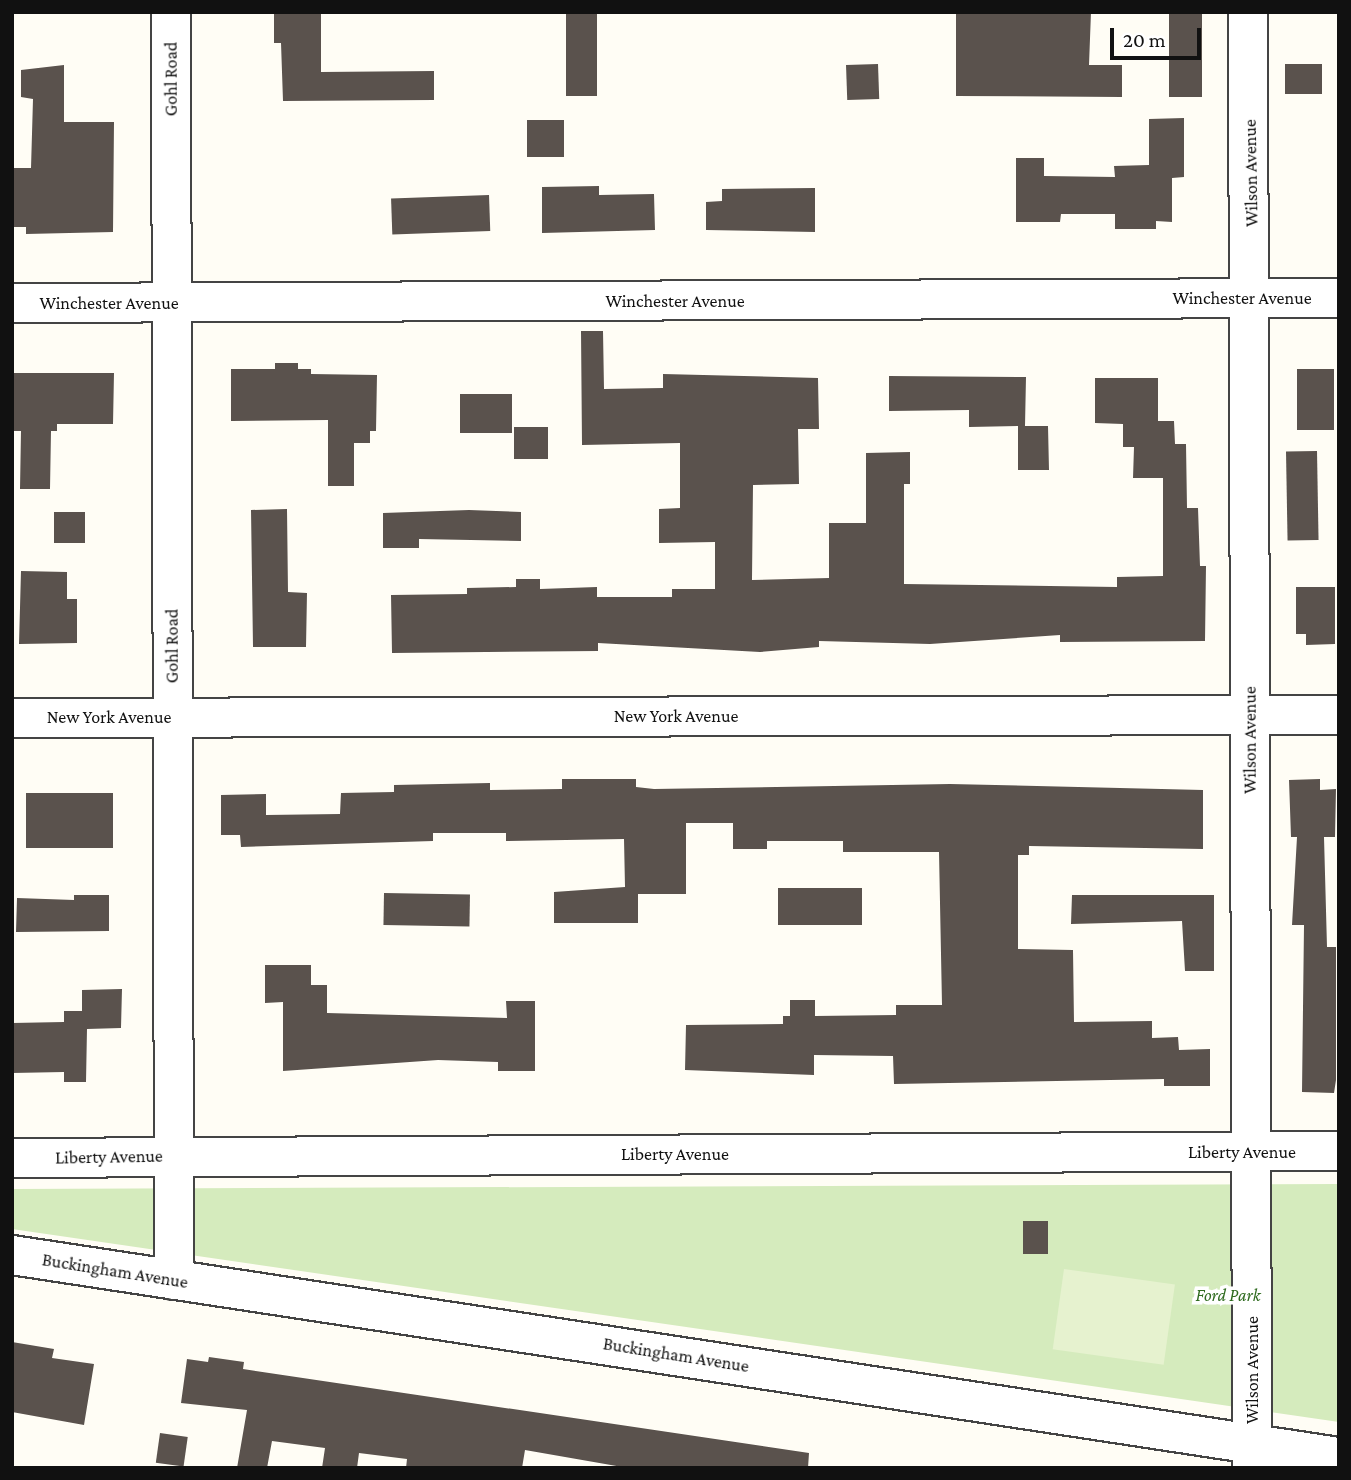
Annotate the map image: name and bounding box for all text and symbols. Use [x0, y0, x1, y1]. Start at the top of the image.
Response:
scale bar [1113, 14, 1204, 58]
text: 20 m [1123, 28, 1166, 52]
street label: Gohl Road [160, 42, 182, 116]
street label: Wilson Avenue [1239, 119, 1263, 227]
street label: Winchester Avenue [1172, 287, 1312, 309]
street label: Winchester Avenue [605, 290, 745, 312]
street label: Winchester Avenue [39, 292, 179, 314]
street label: Gohl Road [161, 609, 183, 683]
street label: Wilson Avenue [1239, 686, 1261, 794]
street label: New York Avenue [614, 705, 738, 727]
street label: New York Avenue [47, 706, 171, 728]
street label: Liberty Avenue [1188, 1141, 1296, 1163]
street label: Liberty Avenue [621, 1143, 729, 1165]
street label: Liberty Avenue [55, 1145, 163, 1169]
street label: Buckingham Avenue [41, 1249, 189, 1293]
park label: Ford Park [1195, 1284, 1261, 1306]
street label: Wilson Avenue [1241, 1316, 1263, 1424]
street label: Buckingham Avenue [602, 1333, 750, 1377]

